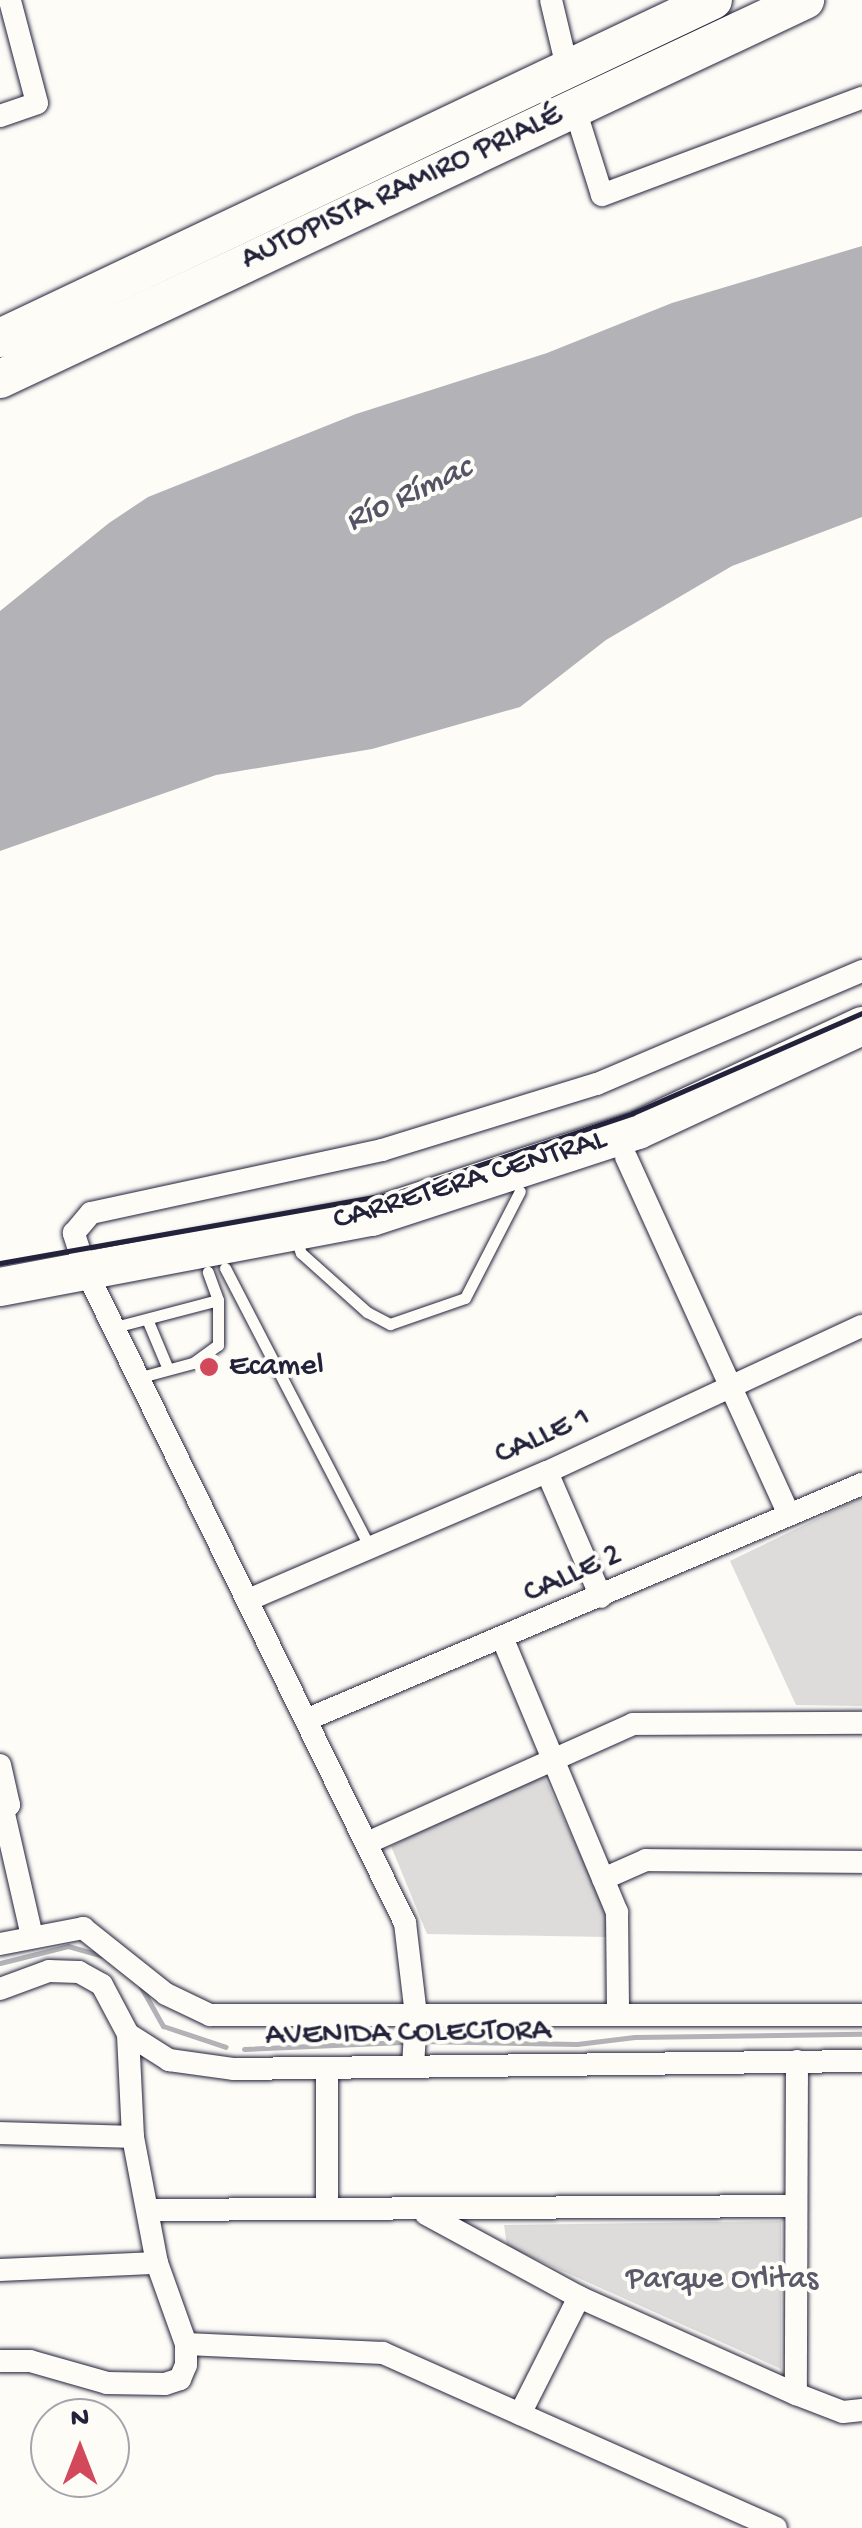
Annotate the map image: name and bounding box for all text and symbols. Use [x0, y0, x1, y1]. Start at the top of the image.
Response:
street label: AUTOPISTA RAMIRO PRIALÉ [235, 97, 569, 279]
water label: Río Rímac [339, 449, 479, 543]
street label: CARRETERA CENTRAL [329, 1121, 611, 1241]
place label: Ecamel [229, 1348, 324, 1386]
marker: Ecamel [198, 1356, 220, 1378]
street label: CALLE 1 [489, 1399, 597, 1475]
street label: CALLE 2 [518, 1537, 628, 1613]
street label: AVENIDA COLECTORA [265, 2012, 551, 2056]
park label: Parque Orlitas [626, 2261, 818, 2299]
north arrow [30, 2398, 130, 2498]
text: N [71, 2403, 89, 2436]

